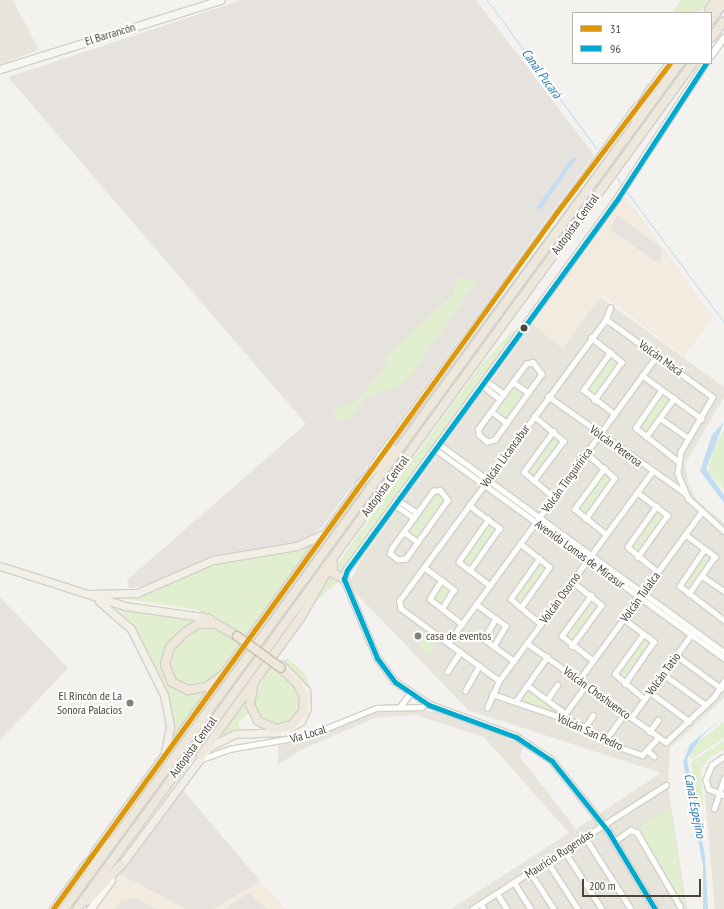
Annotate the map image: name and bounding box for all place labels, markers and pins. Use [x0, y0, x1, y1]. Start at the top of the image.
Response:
unlabelled marker [519, 323, 529, 333]
place label: casa de eventos [426, 629, 491, 643]
marker: casa de eventos [413, 631, 423, 641]
place label: El Rincón de La Sonora Palacios [57, 689, 122, 717]
marker: El Rincón de La Sonora Palacios [125, 698, 135, 708]

